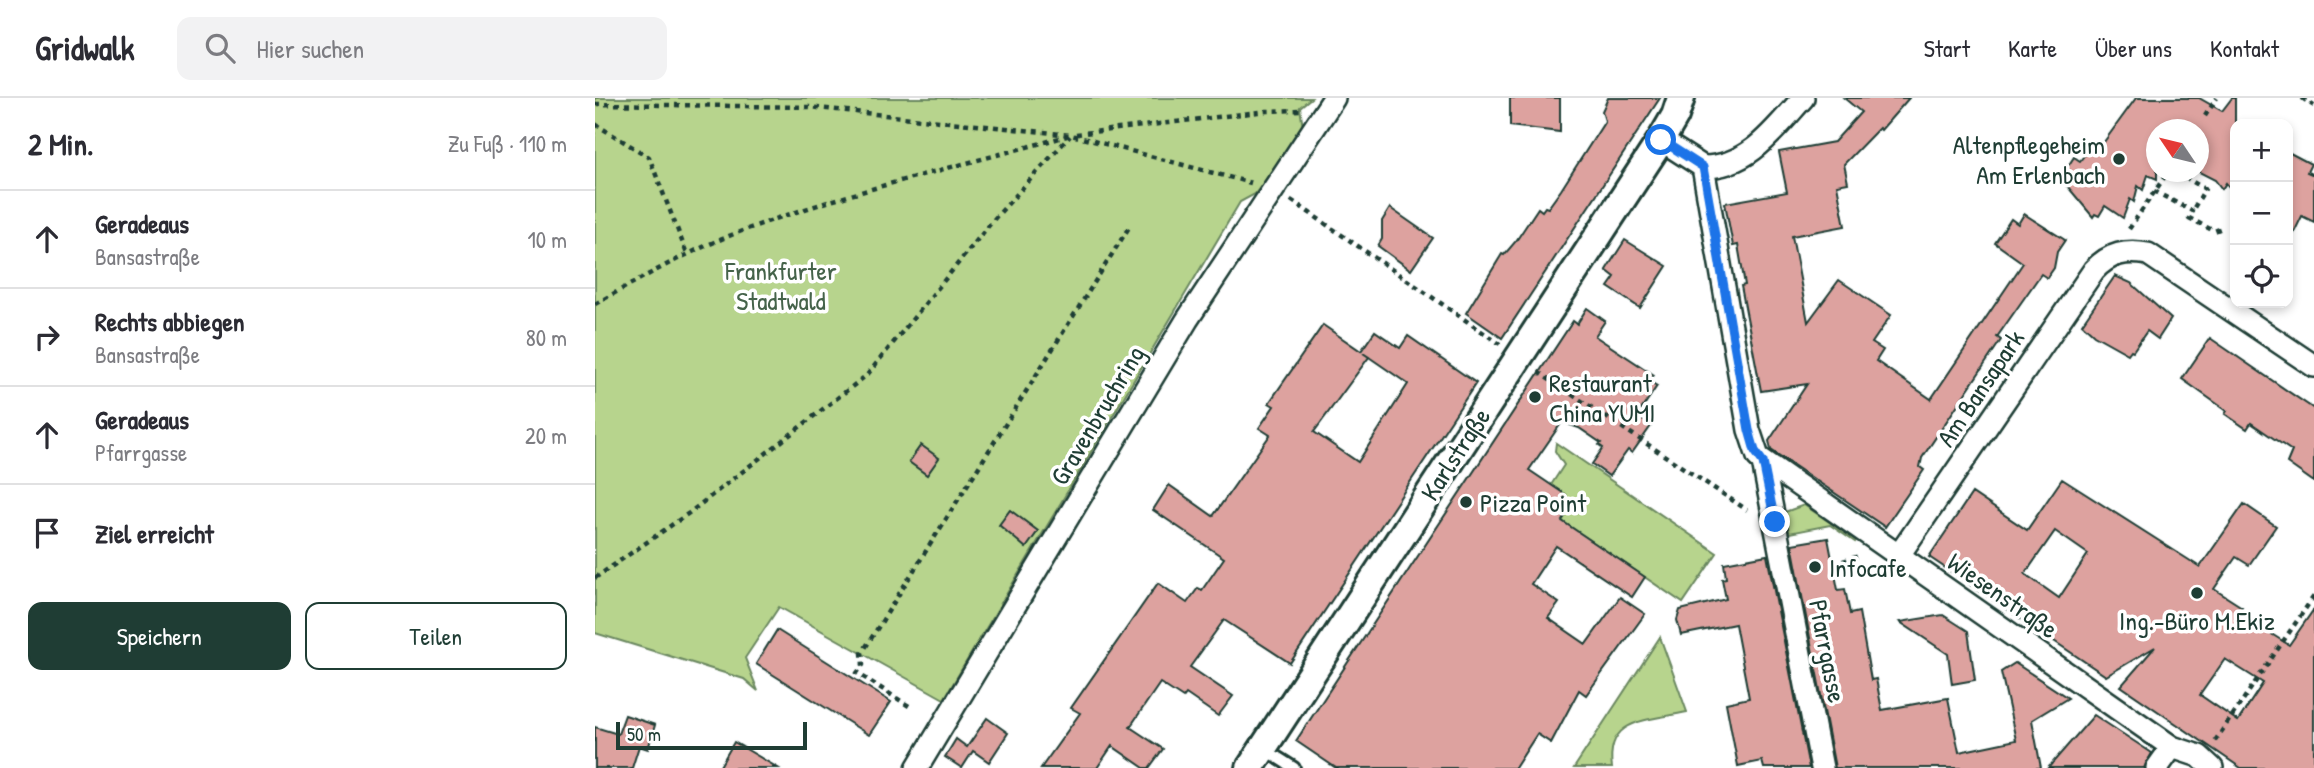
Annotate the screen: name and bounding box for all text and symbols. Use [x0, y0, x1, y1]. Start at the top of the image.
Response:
search box [177, 17, 667, 80]
text: Gridwalk [35, 26, 135, 70]
icon: search [201, 29, 239, 67]
text: Hier suchen [257, 31, 364, 66]
text: Start [1924, 32, 1970, 64]
text: Karte [2008, 32, 2057, 64]
text: Über uns [2095, 32, 2172, 64]
text: Kontakt [2210, 32, 2279, 64]
north arrow [2146, 119, 2209, 182]
map controls [2230, 119, 2293, 308]
button: + [2230, 119, 2293, 182]
text: 2 Min. [28, 124, 94, 164]
route start [1645, 124, 1676, 155]
place label: Altenpflegeheim Am Erlenbach [1953, 127, 2105, 192]
text: Zu Fuß · 110 m [448, 128, 567, 159]
marker: Altenpflegeheim Am Erlenbach [2111, 151, 2127, 167]
button: − [2230, 182, 2293, 245]
text: Geradeaus [95, 206, 189, 241]
icon: ahead [28, 220, 66, 258]
text: 10 m [527, 224, 567, 255]
text: Bansastraße [95, 241, 200, 272]
button: locate [2230, 245, 2293, 308]
park label: Frankfurter Stadtwald [724, 253, 837, 318]
text: Rechts abbiegen [95, 304, 245, 339]
icon: right [28, 318, 66, 356]
text: 80 m [526, 322, 567, 353]
street label: Am Bansapark [1928, 323, 2032, 453]
text: Bansastraße [95, 339, 200, 370]
street label: Gravenbruchring [1042, 339, 1152, 491]
place label: Restaurant China YUMI [1549, 365, 1655, 430]
marker: Restaurant China YUMI [1527, 389, 1543, 405]
street label: Karlstraße [1412, 401, 1498, 507]
text: Geradeaus [95, 402, 189, 437]
icon: ahead [28, 416, 66, 454]
text: 20 m [525, 420, 567, 451]
text: Pfarrgasse [95, 437, 187, 468]
place label: Pizza Point [1480, 485, 1587, 520]
marker: Pizza Point [1458, 494, 1474, 510]
route end [1759, 506, 1790, 537]
icon: arrive [28, 514, 66, 552]
text: Ziel erreicht [95, 516, 214, 551]
street label: Wiesenstraße [1941, 544, 2065, 646]
place label: Infocafe [1829, 550, 1907, 585]
marker: Infocafe [1807, 559, 1823, 575]
marker: Ing.-Büro M.Ekiz [2189, 585, 2205, 601]
street label: Pfarrgasse [1801, 597, 1855, 705]
button: Speichern [28, 602, 291, 670]
button: Teilen [305, 602, 567, 670]
place label: Ing.-Büro M.Ekiz [2119, 603, 2275, 638]
scale bar [616, 719, 807, 751]
text: 50 m [627, 721, 661, 747]

